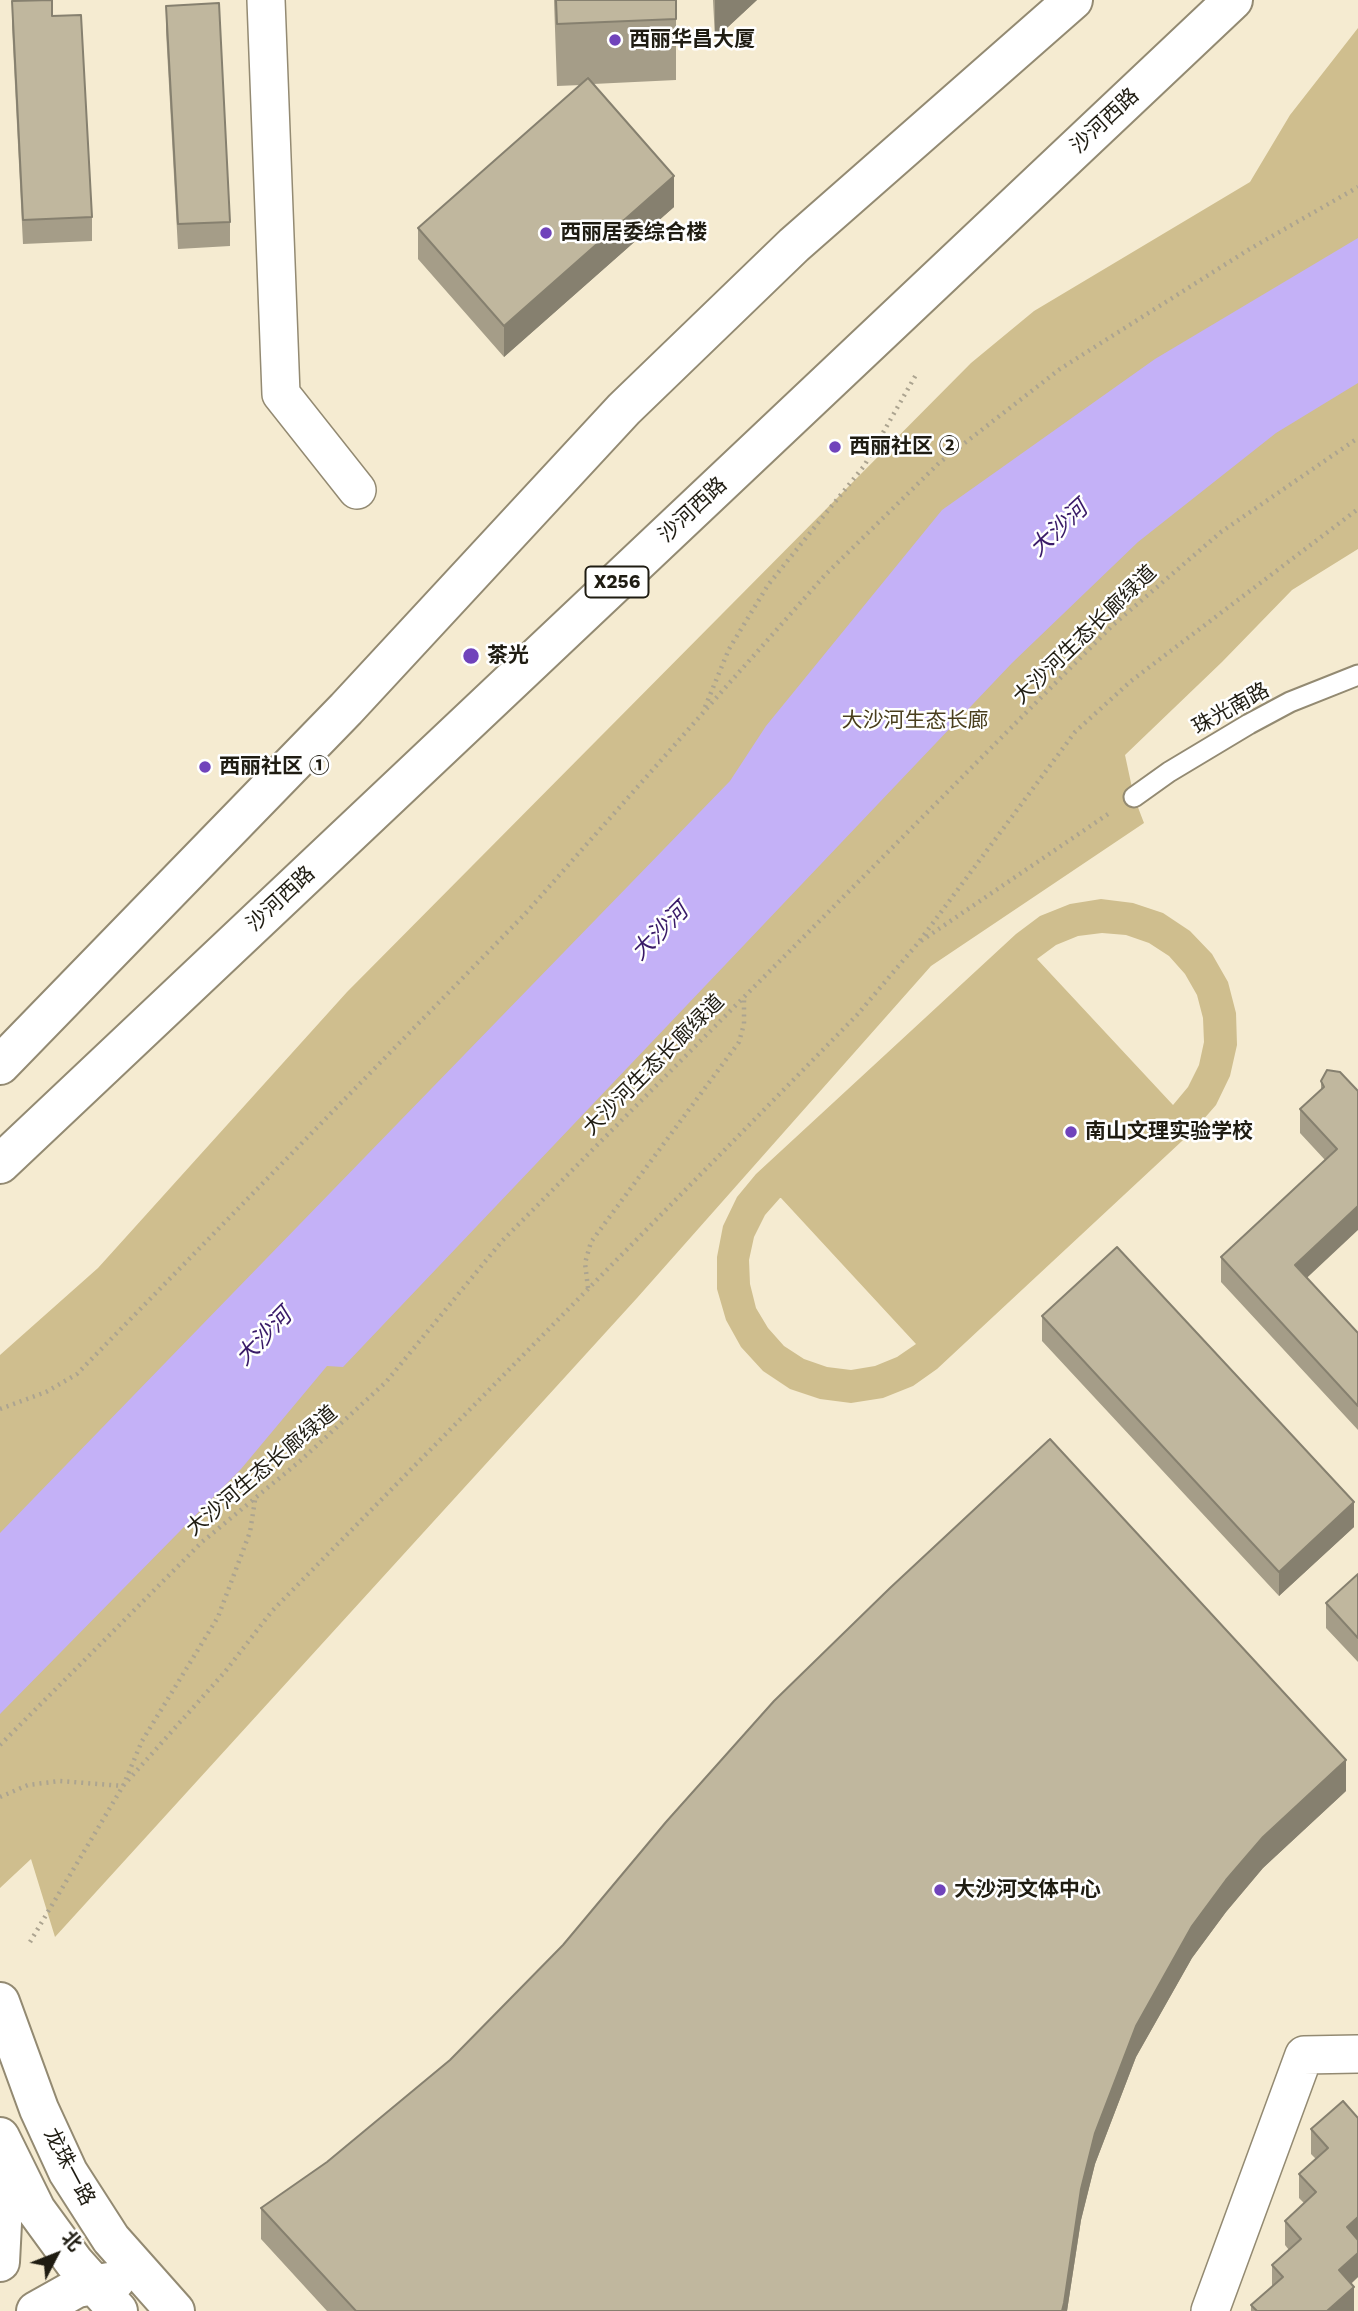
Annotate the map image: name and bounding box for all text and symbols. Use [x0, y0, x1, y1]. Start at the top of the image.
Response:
place label: 西丽华昌大厦 [629, 27, 755, 53]
marker: 西丽华昌大厦 [607, 32, 623, 48]
street label: 沙河西路 [1066, 83, 1144, 159]
place label: 西丽居委综合楼 [560, 220, 707, 246]
marker: 西丽居委综合楼 [538, 225, 554, 241]
place label: 西丽社区 ② [849, 434, 960, 460]
marker: 西丽社区 ② [827, 439, 843, 455]
street label: 沙河西路 [654, 472, 732, 548]
water label: 大沙河 [1024, 495, 1094, 563]
street label: 大沙河生态长廊绿道 [1008, 560, 1162, 710]
road number: X256 [586, 566, 648, 597]
place label: 茶光 [487, 643, 529, 669]
marker: 茶光 [461, 646, 481, 666]
street label: 珠光南路 [1188, 678, 1274, 740]
park label: 大沙河生态长廊 [842, 708, 988, 734]
place label: 西丽社区 ① [219, 754, 330, 780]
marker: 西丽社区 ① [197, 759, 213, 775]
street label: 沙河西路 [242, 861, 320, 937]
water label: 大沙河 [626, 898, 694, 966]
street label: 大沙河生态长廊绿道 [578, 989, 730, 1141]
place label: 南山文理实验学校 [1085, 1119, 1253, 1145]
marker: 南山文理实验学校 [1063, 1124, 1079, 1140]
water label: 大沙河 [230, 1303, 298, 1371]
street label: 大沙河生态长廊绿道 [182, 1401, 342, 1541]
place label: 大沙河文体中心 [954, 1877, 1101, 1903]
marker: 大沙河文体中心 [932, 1882, 948, 1898]
street label: 龙珠一路 [38, 2124, 100, 2210]
north arrow [21, 2220, 91, 2290]
text: 北 [57, 2226, 87, 2255]

